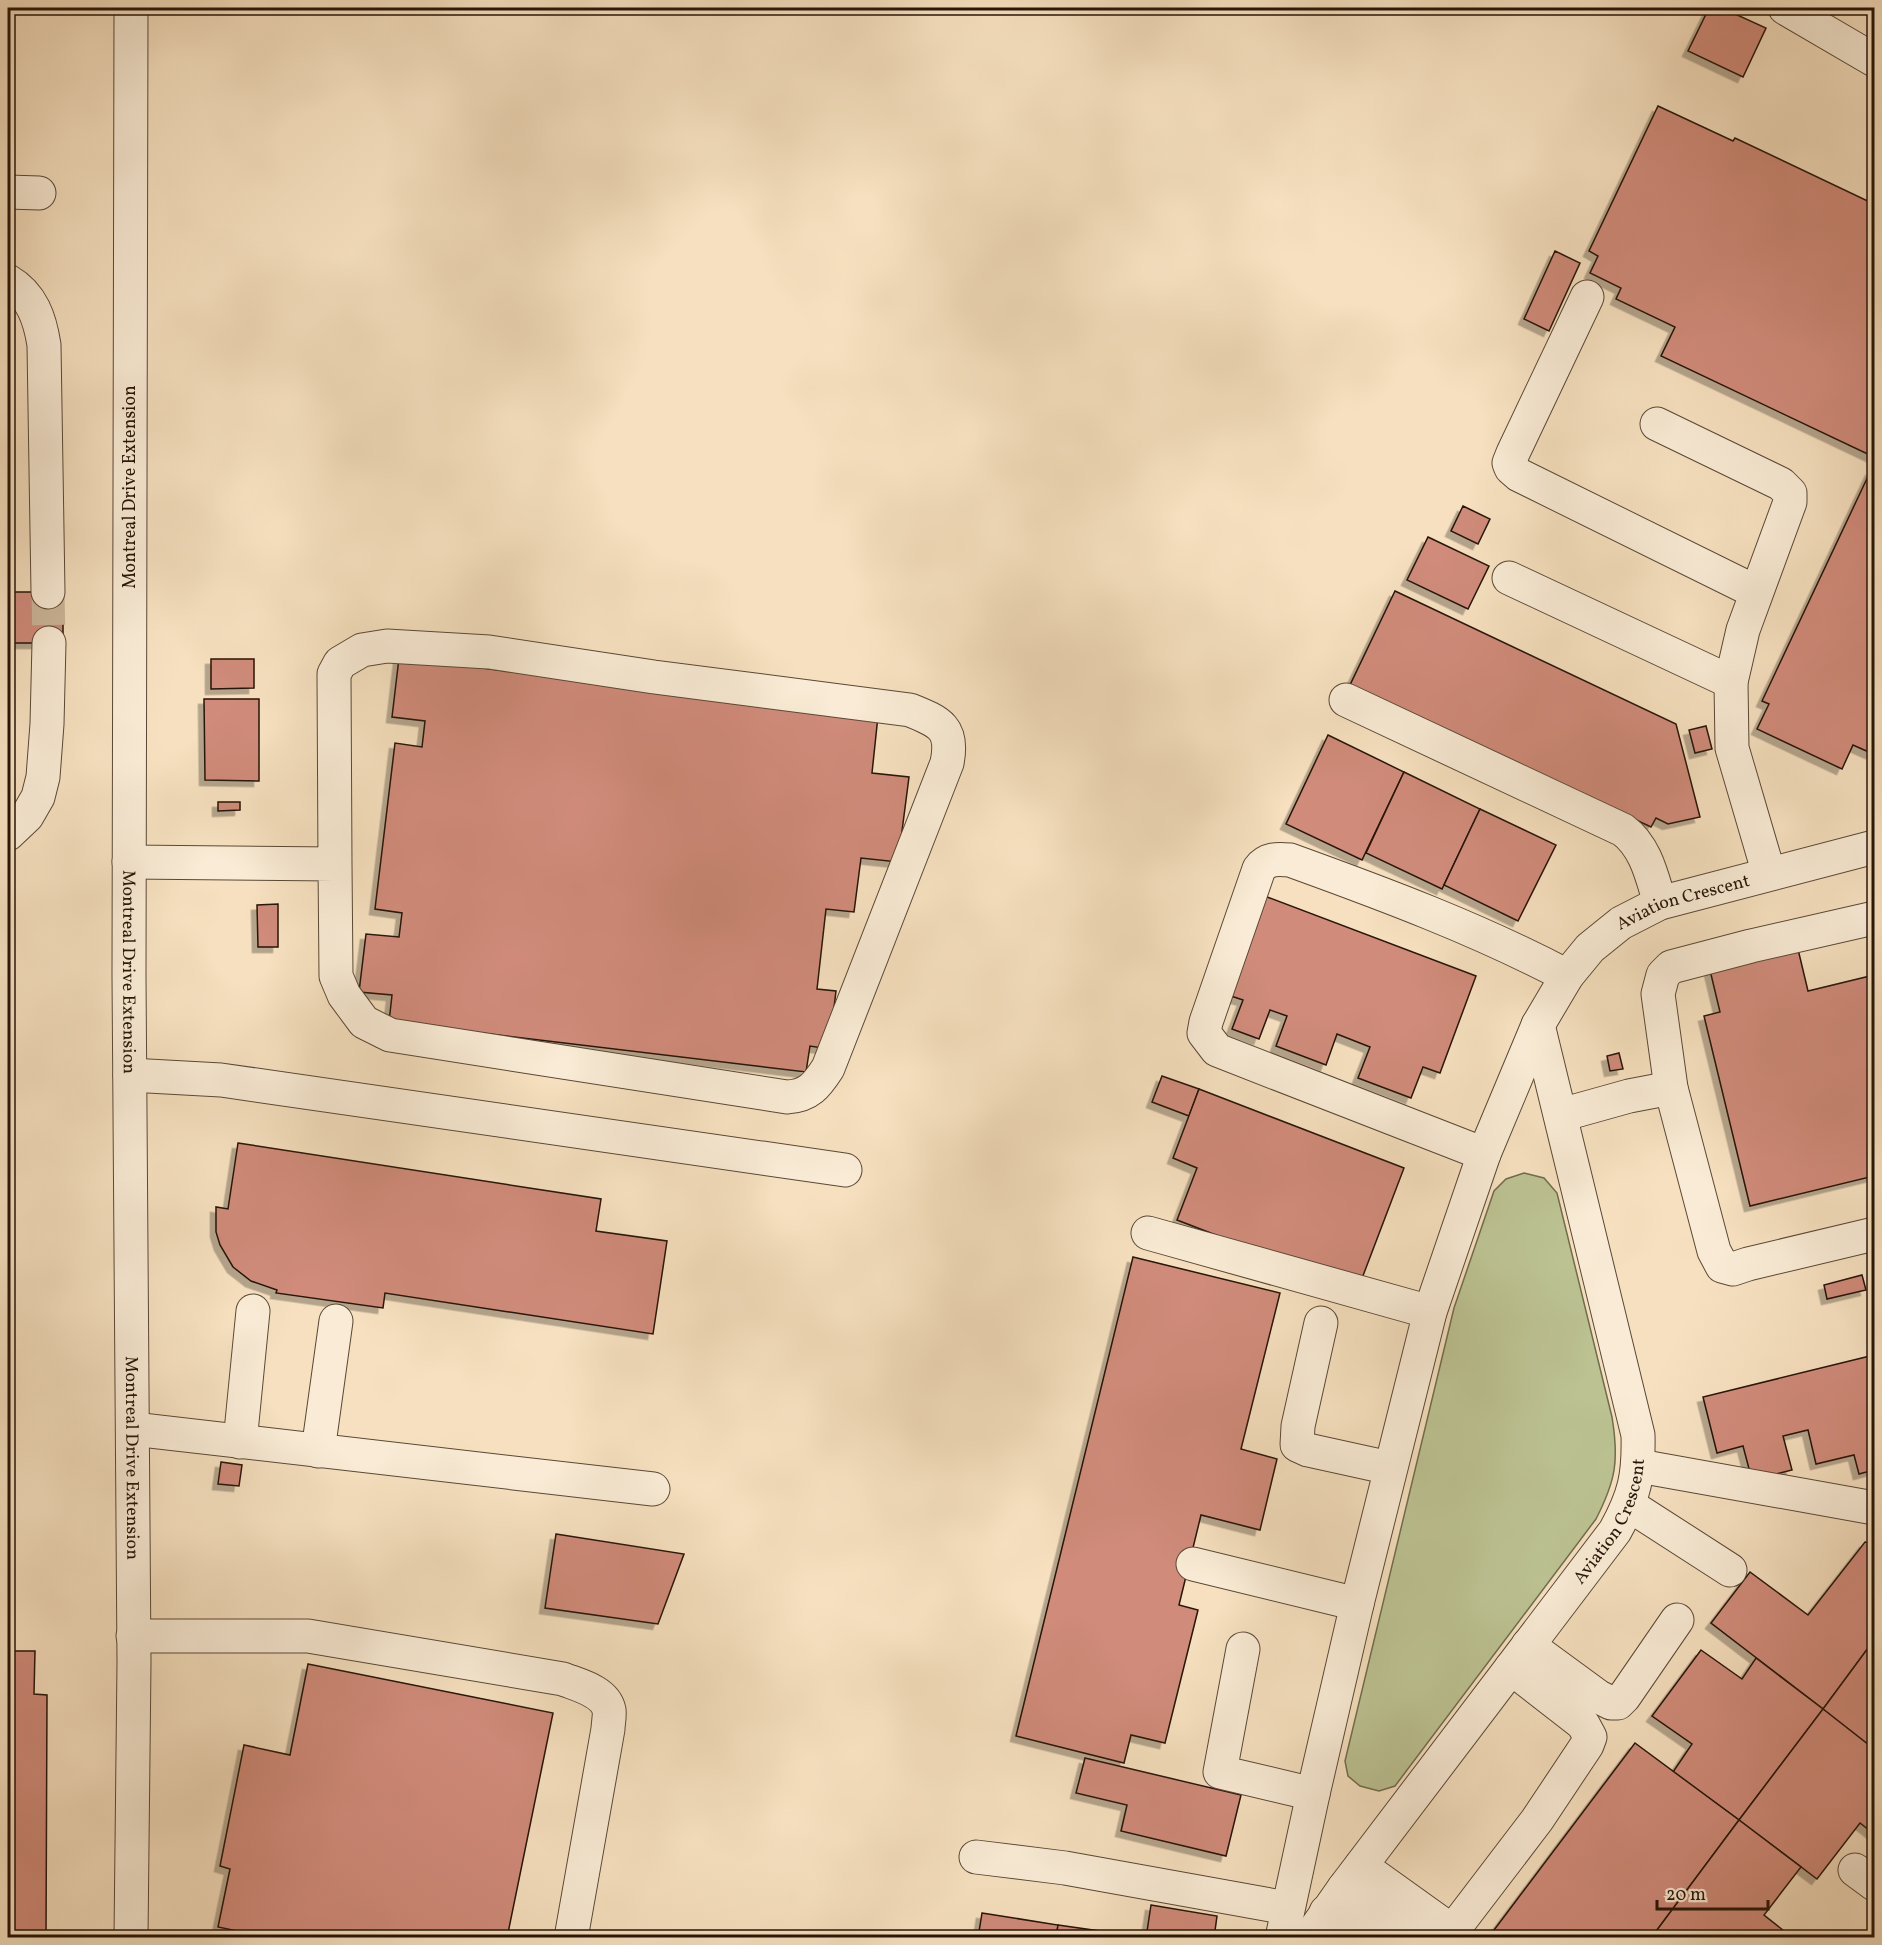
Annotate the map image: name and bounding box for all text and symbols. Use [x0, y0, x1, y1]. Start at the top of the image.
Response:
street label: Montreal Drive Extension [118, 385, 143, 589]
street label: Aviation Crescent [1612, 869, 1753, 937]
street label: Montreal Drive Extension [115, 870, 141, 1074]
street label: Montreal Drive Extension [118, 1356, 144, 1560]
street label: Aviation Crescent [1568, 1458, 1652, 1590]
scale bar [1657, 1873, 1768, 1911]
text: 20 m [1666, 1883, 1706, 1908]

